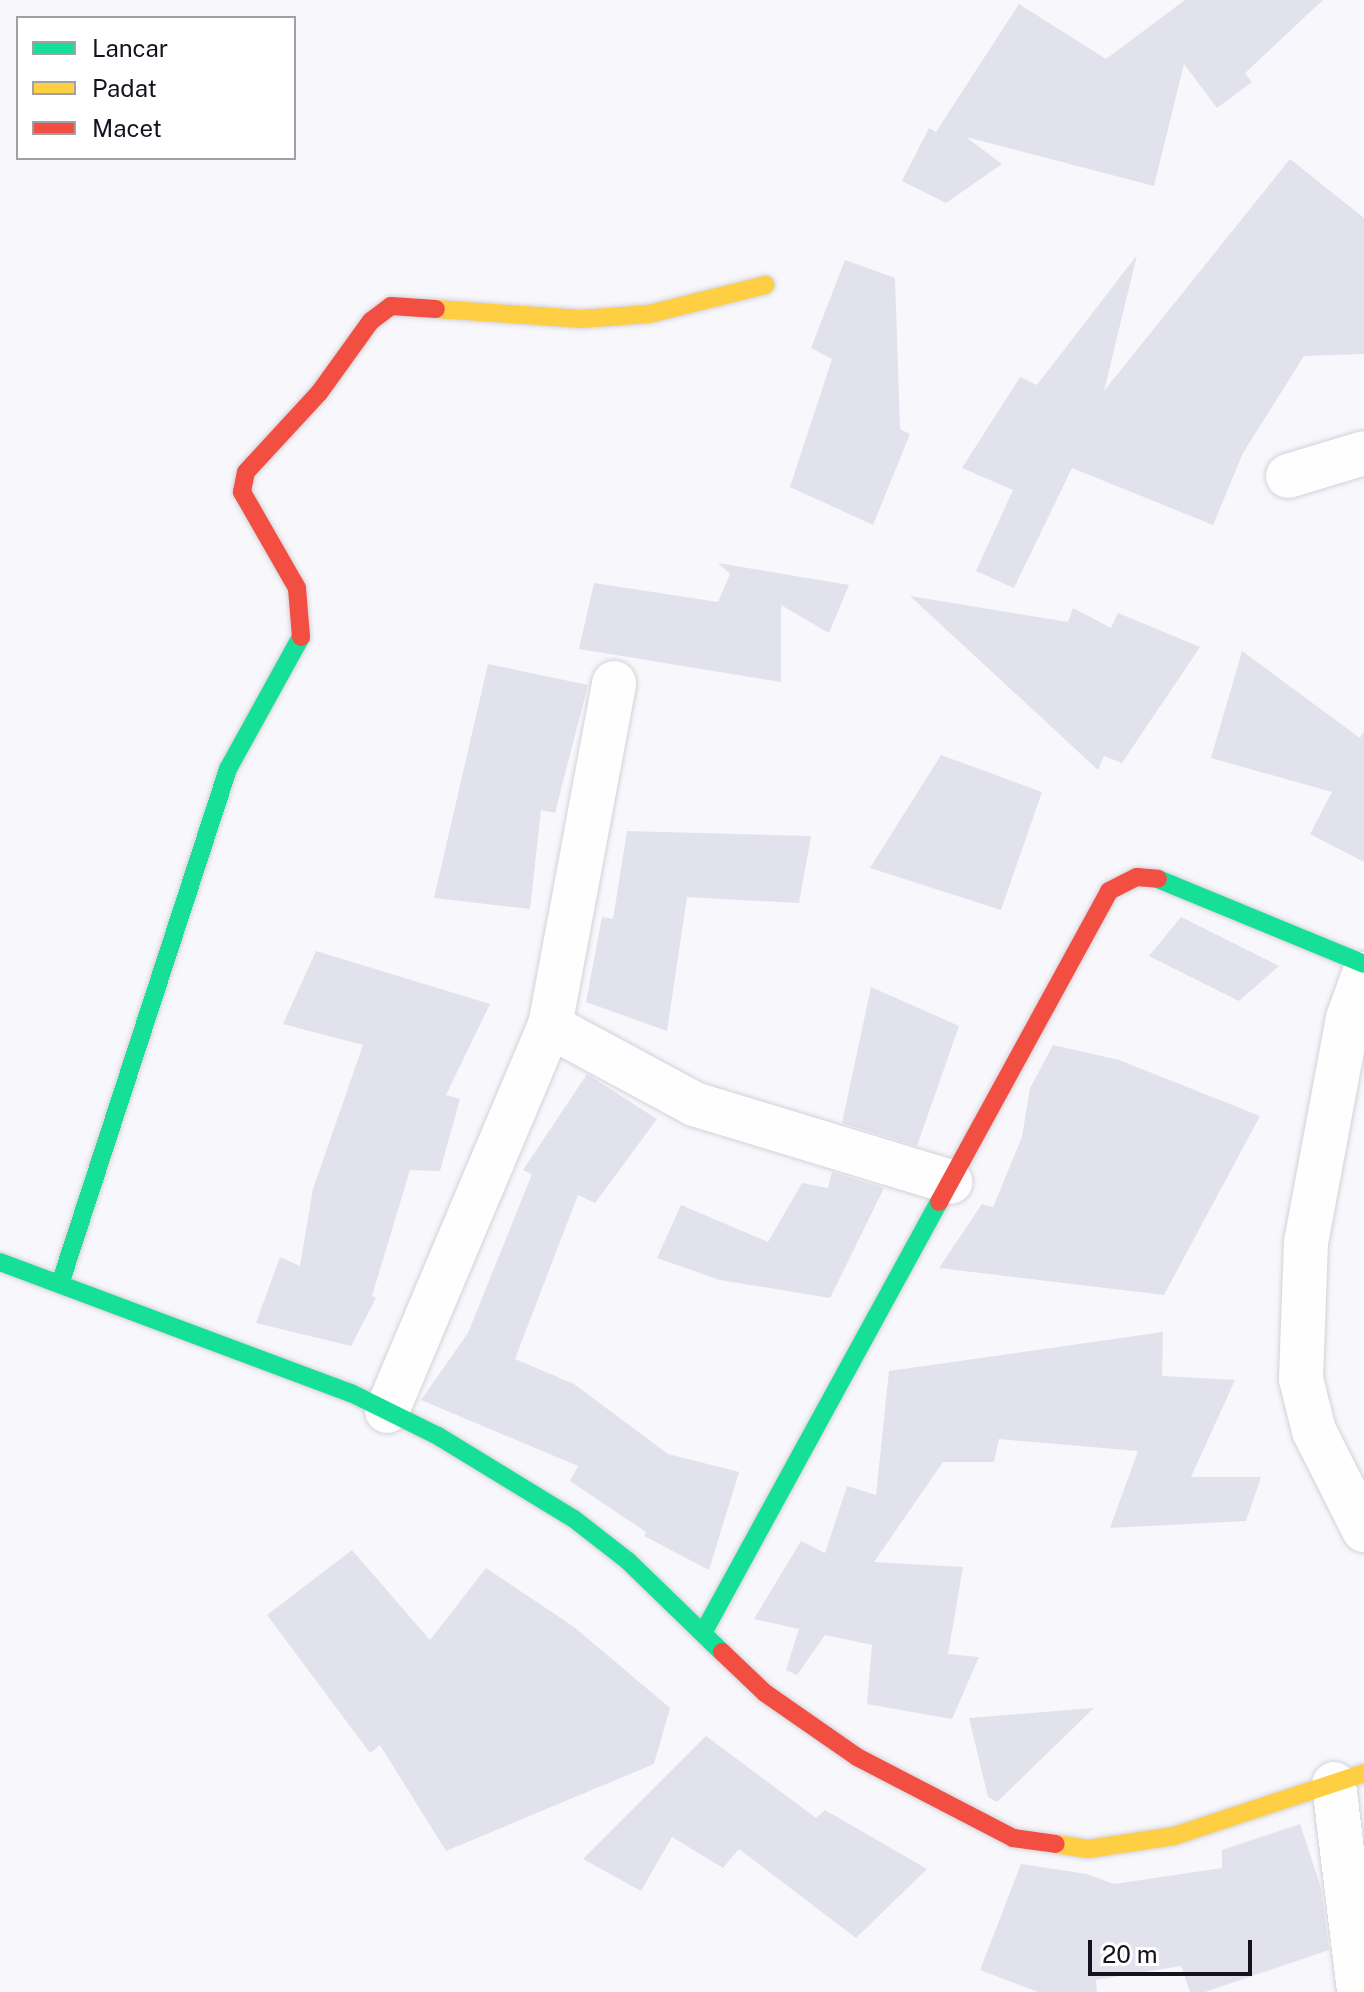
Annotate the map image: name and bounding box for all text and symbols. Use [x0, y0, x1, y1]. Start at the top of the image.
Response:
legend [16, 16, 296, 160]
text: Lancar [92, 34, 168, 62]
text: Padat [92, 74, 157, 102]
text: Macet [92, 114, 162, 142]
scale bar [1092, 1924, 1256, 1974]
text: 20 m [1102, 1940, 1158, 1968]

